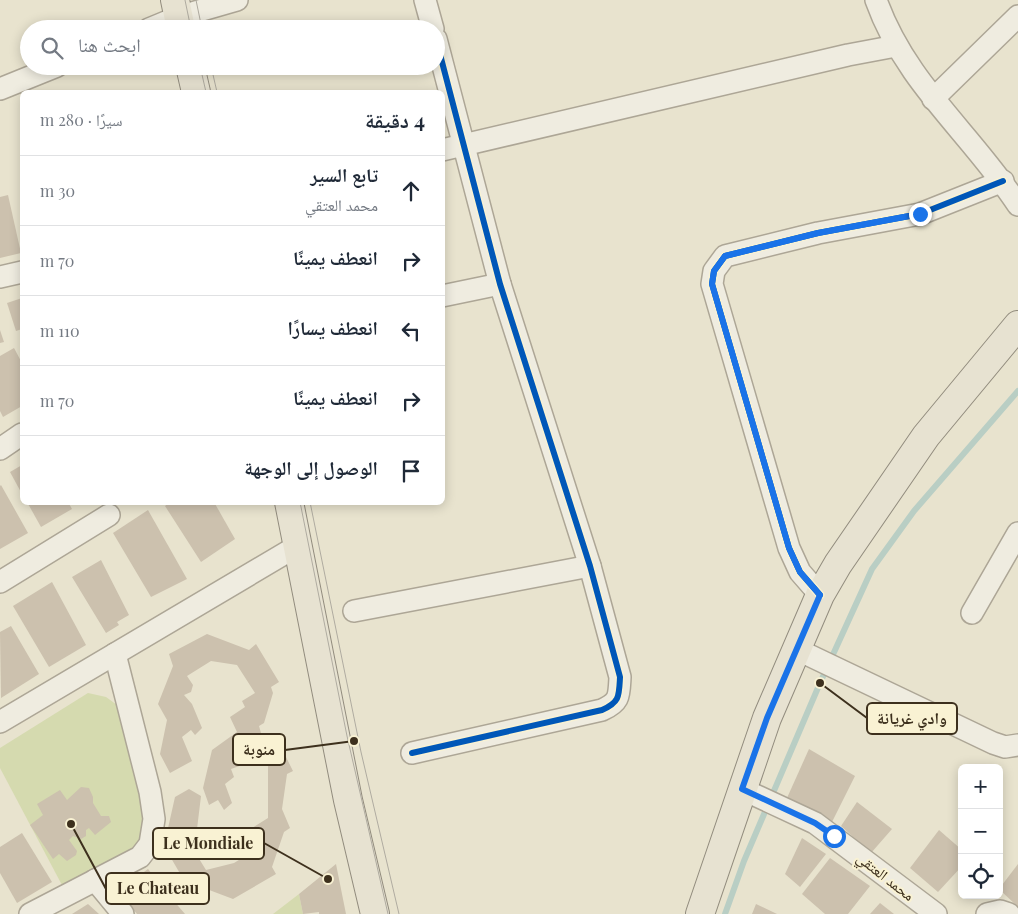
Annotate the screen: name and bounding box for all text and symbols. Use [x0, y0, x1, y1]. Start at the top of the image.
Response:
search box [20, 20, 445, 75]
text: ابحث هنا [78, 31, 141, 57]
icon: search [38, 34, 66, 62]
text: 4 دقيقة [365, 105, 425, 133]
text: سيرًا · 280 m [40, 109, 123, 130]
text: تابع السير [310, 161, 378, 187]
icon: ahead [397, 177, 425, 205]
text: 30 m [40, 180, 75, 201]
text: محمد العتقي [305, 194, 378, 215]
route end [909, 203, 932, 226]
text: انعطف يمينًا [293, 244, 378, 270]
icon: right [397, 247, 425, 275]
text: 70 m [40, 250, 74, 271]
text: انعطف يسارًا [287, 314, 378, 340]
icon: left [397, 317, 425, 345]
text: 110 m [40, 320, 80, 341]
text: انعطف يمينًا [293, 384, 378, 410]
icon: right [397, 387, 425, 415]
text: 70 m [40, 390, 74, 411]
text: الوصول إلى الوجهة [244, 454, 378, 480]
icon: arrive [397, 457, 425, 485]
callout: وادي غريانة [867, 703, 957, 734]
text: وادي غريانة [877, 707, 947, 731]
callout: منوبة [233, 734, 285, 765]
text: منوبة [243, 738, 275, 759]
map controls [958, 764, 1003, 899]
button: + [958, 764, 1003, 809]
button: − [958, 809, 1003, 854]
route start [823, 825, 846, 848]
callout: Le Mondiale [153, 828, 264, 859]
text: Le Mondiale [163, 832, 253, 853]
street label: محمد العتقي [851, 847, 919, 907]
button: locate [958, 854, 1003, 899]
callout: Le Chateau [106, 873, 209, 904]
text: Le Chateau [117, 877, 200, 898]

